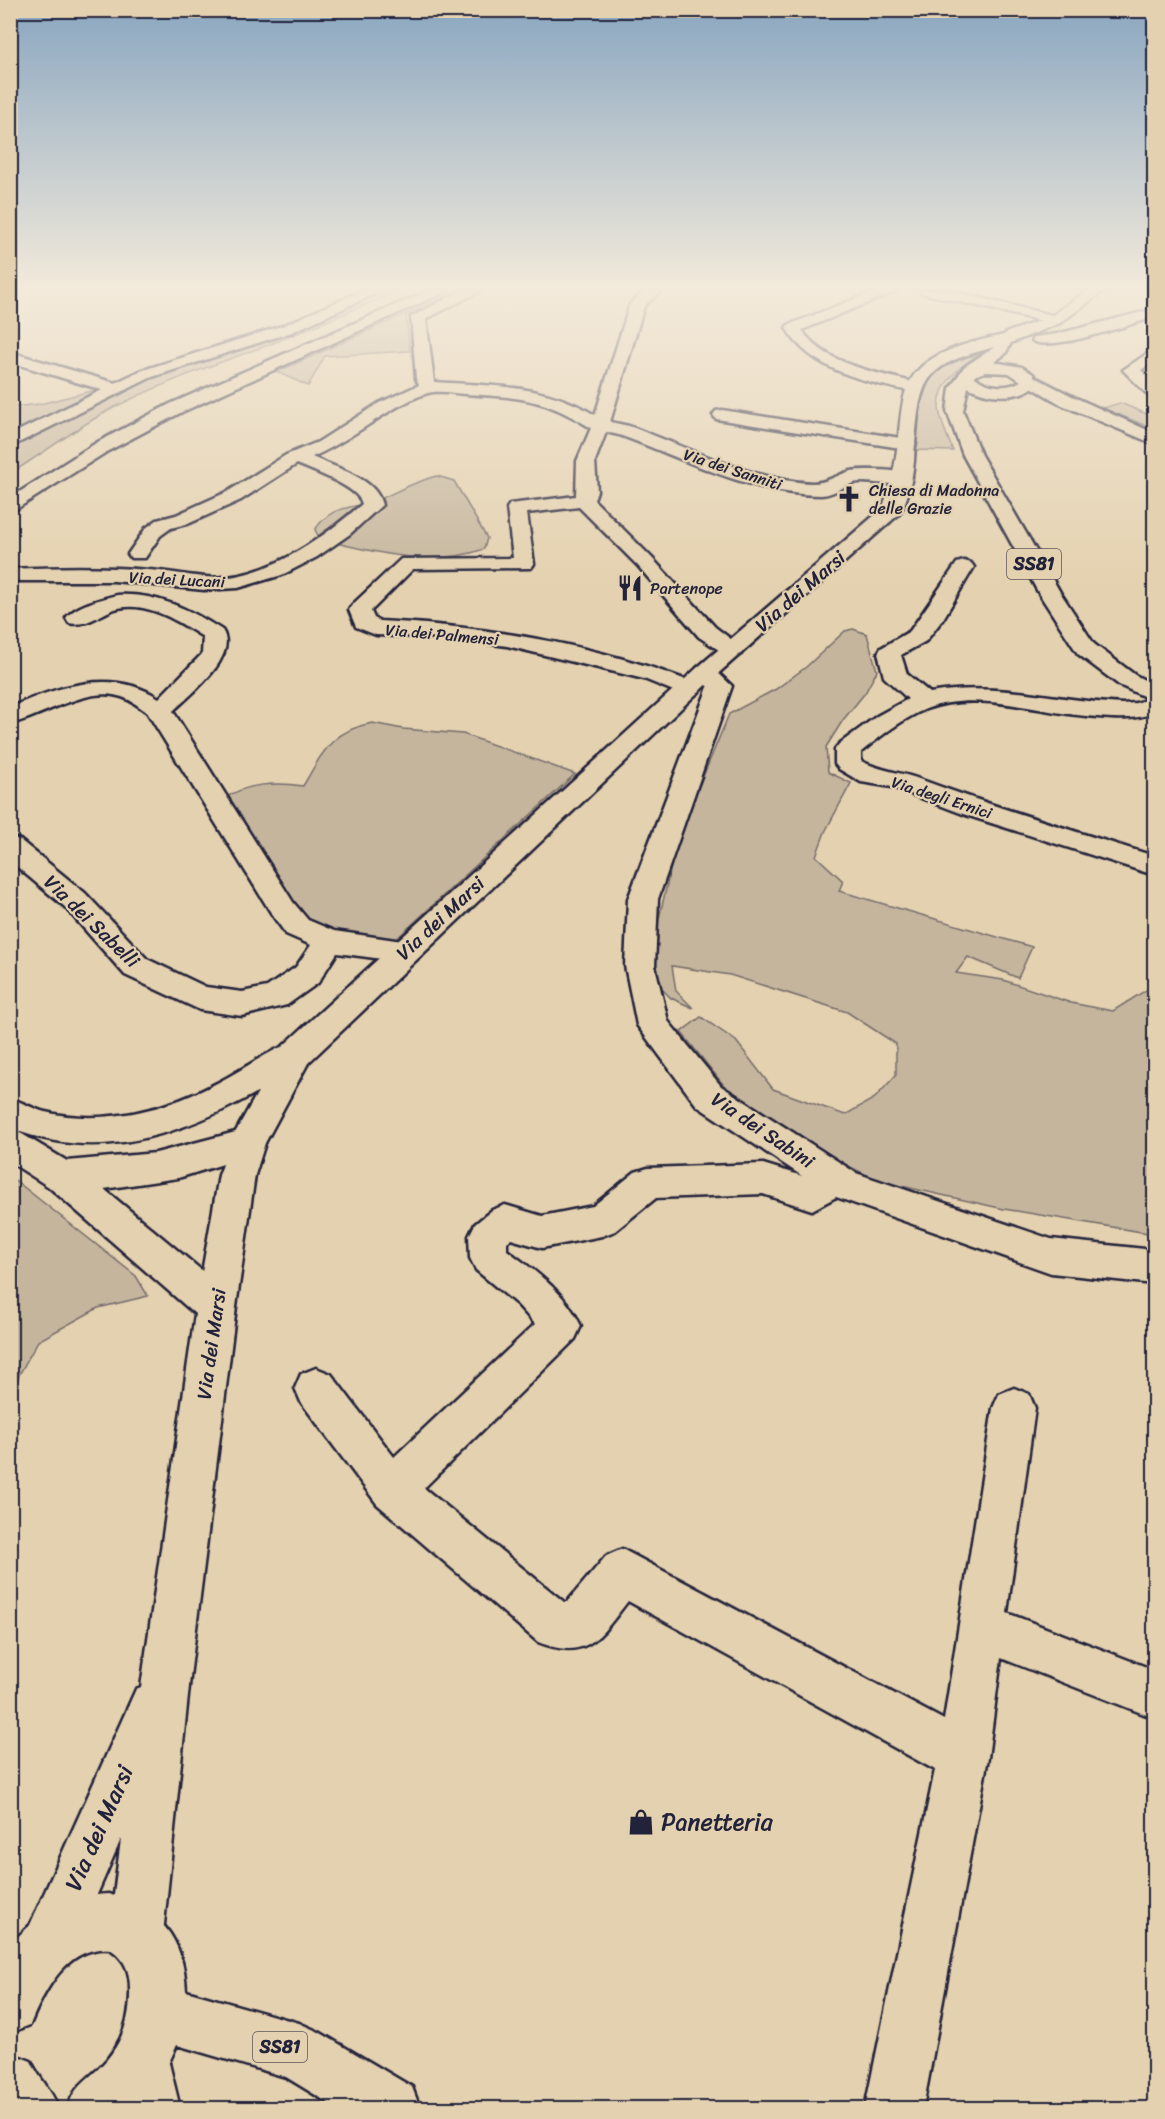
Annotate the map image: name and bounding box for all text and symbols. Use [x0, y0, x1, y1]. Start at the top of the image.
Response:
street label: Via dei Sanniti [680, 440, 786, 499]
place label: Chiesa di Madonna delle Grazie [869, 476, 999, 523]
church icon: Chiesa di Madonna delle Grazie [834, 484, 864, 514]
street label: Via dei Marsi [747, 541, 854, 641]
road number: SS81 [1007, 549, 1061, 579]
street label: Via dei Lucani [128, 563, 226, 597]
restaurant icon: Partenope [615, 573, 645, 603]
place label: Partenope [650, 574, 723, 603]
street label: Via dei Palmensi [384, 615, 500, 654]
street label: Via degli Ernici [888, 768, 997, 828]
street label: Via dei Sabelli [35, 866, 149, 978]
street label: Via dei Marsi [388, 867, 494, 969]
street label: Via dei Sabini [704, 1083, 823, 1179]
street label: Via dei Marsi [186, 1286, 237, 1402]
street label: Via dei Marsi [53, 1758, 146, 1898]
place label: Panetteria [661, 1801, 774, 1843]
shop icon: Panetteria [626, 1807, 656, 1837]
road number: SS81 [253, 2032, 307, 2062]

